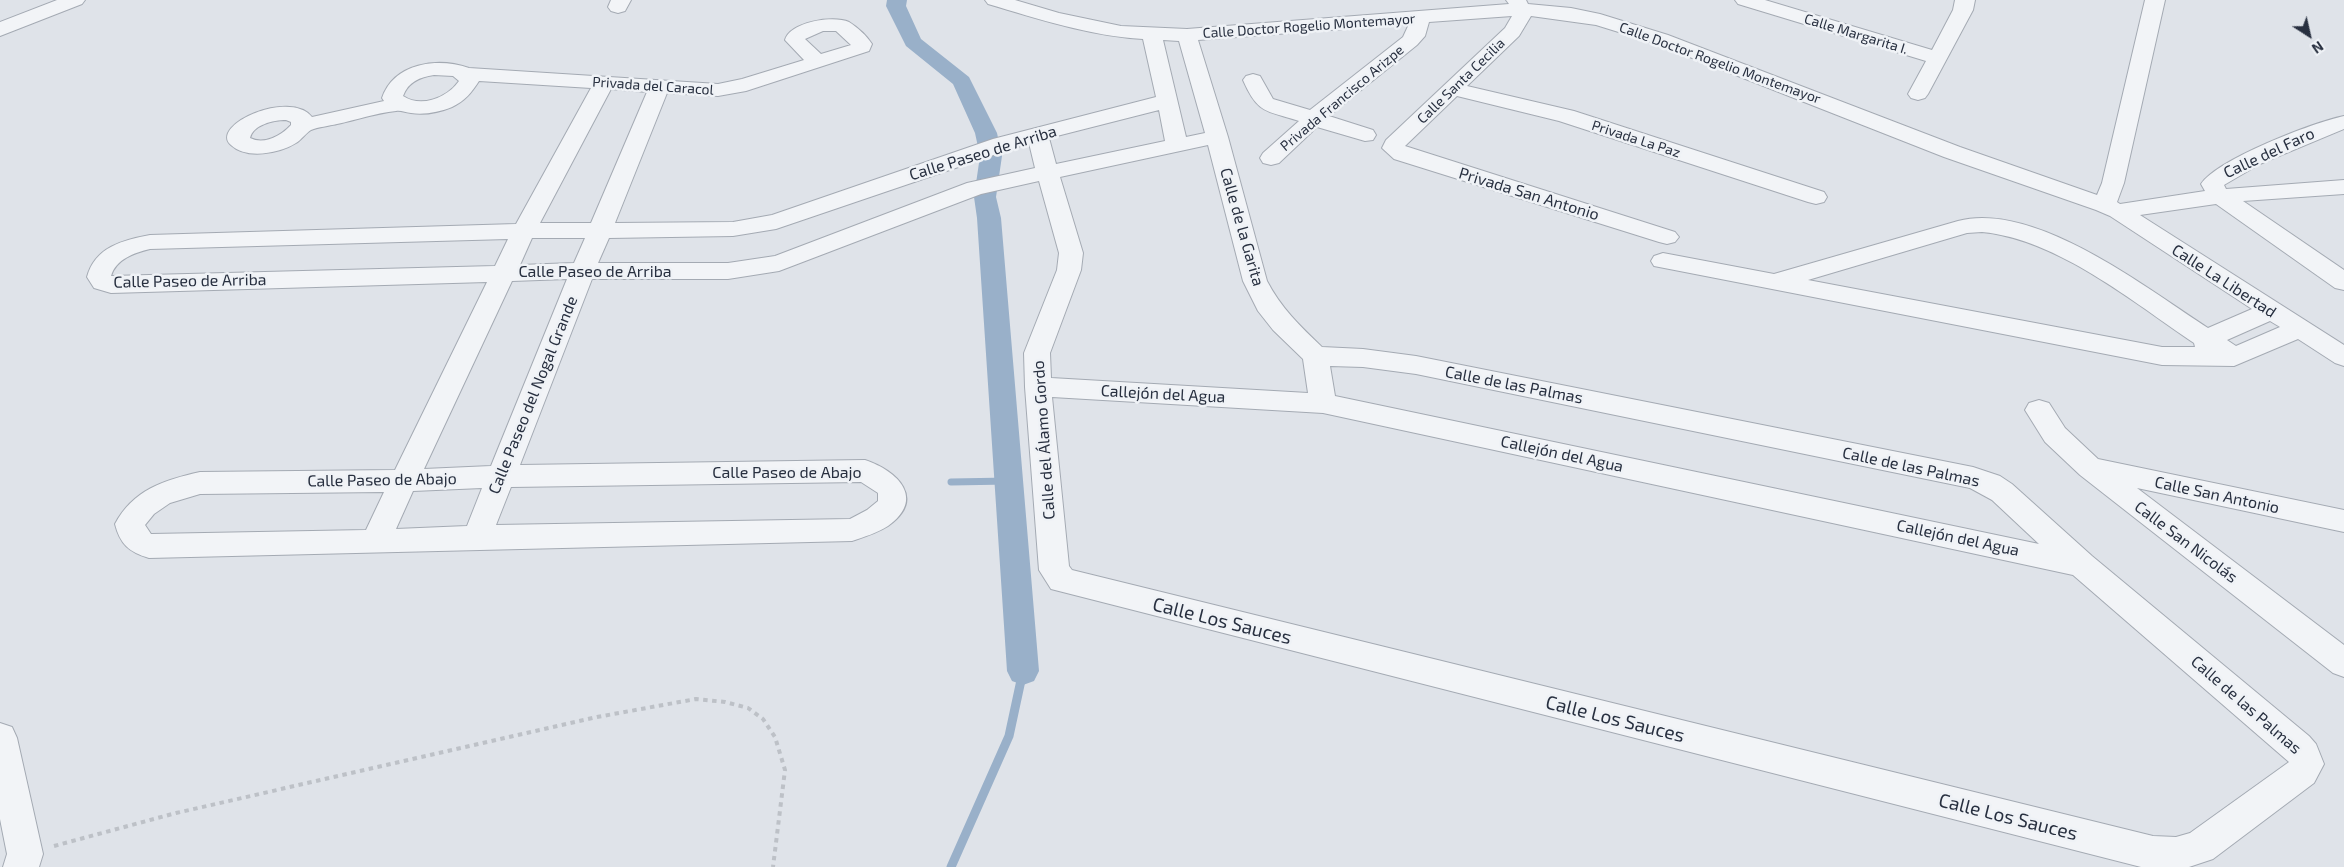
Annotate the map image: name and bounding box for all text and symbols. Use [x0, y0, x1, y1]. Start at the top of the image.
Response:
street label: Calle Doctor Rogelio Montemayor [1202, 10, 1416, 42]
street label: Calle Margarita I. [1802, 10, 1910, 58]
north arrow [2284, 10, 2334, 60]
street label: Calle Doctor Rogelio Montemayor [1617, 19, 1823, 107]
street label: Calle Santa Cecilia [1414, 35, 1508, 127]
text: N [2309, 38, 2327, 58]
street label: Privada Francisco Arizpe [1277, 42, 1407, 154]
street label: Privada del Caracol [592, 73, 714, 99]
street label: Privada La Paz [1590, 117, 1682, 161]
street label: Calle Paseo de Arriba [907, 121, 1059, 185]
street label: Calle del Faro [2221, 124, 2317, 182]
street label: Privada San Antonio [1456, 163, 1602, 225]
street label: Calle de la Garita [1216, 166, 1268, 288]
street label: Calle La Libertad [2168, 240, 2280, 322]
street label: Calle Paseo de Arriba [518, 262, 672, 282]
street label: Calle Paseo de Arriba [113, 270, 267, 292]
street label: Calle Paseo del Nogal Grande [484, 293, 582, 497]
street label: Calle del Álamo Gordo [1029, 360, 1059, 520]
street label: Calle de las Palmas [1443, 362, 1585, 408]
street label: Callejón del Agua [1100, 381, 1226, 407]
street label: Callejón del Agua [1499, 432, 1625, 476]
street label: Calle de las Palmas [1841, 443, 1981, 491]
street label: Calle Paseo de Abajo [712, 463, 862, 483]
street label: Calle Paseo de Abajo [307, 469, 457, 491]
street label: Calle San Antonio [2153, 472, 2281, 518]
street label: Calle San Nicolás [2131, 497, 2241, 587]
street label: Callejón del Agua [1895, 516, 2021, 560]
street label: Calle Los Sauces [1150, 593, 1294, 649]
street label: Calle de las Palmas [2187, 652, 2305, 758]
street label: Calle Los Sauces [1543, 691, 1687, 747]
street label: Calle Los Sauces [1936, 789, 2080, 845]

